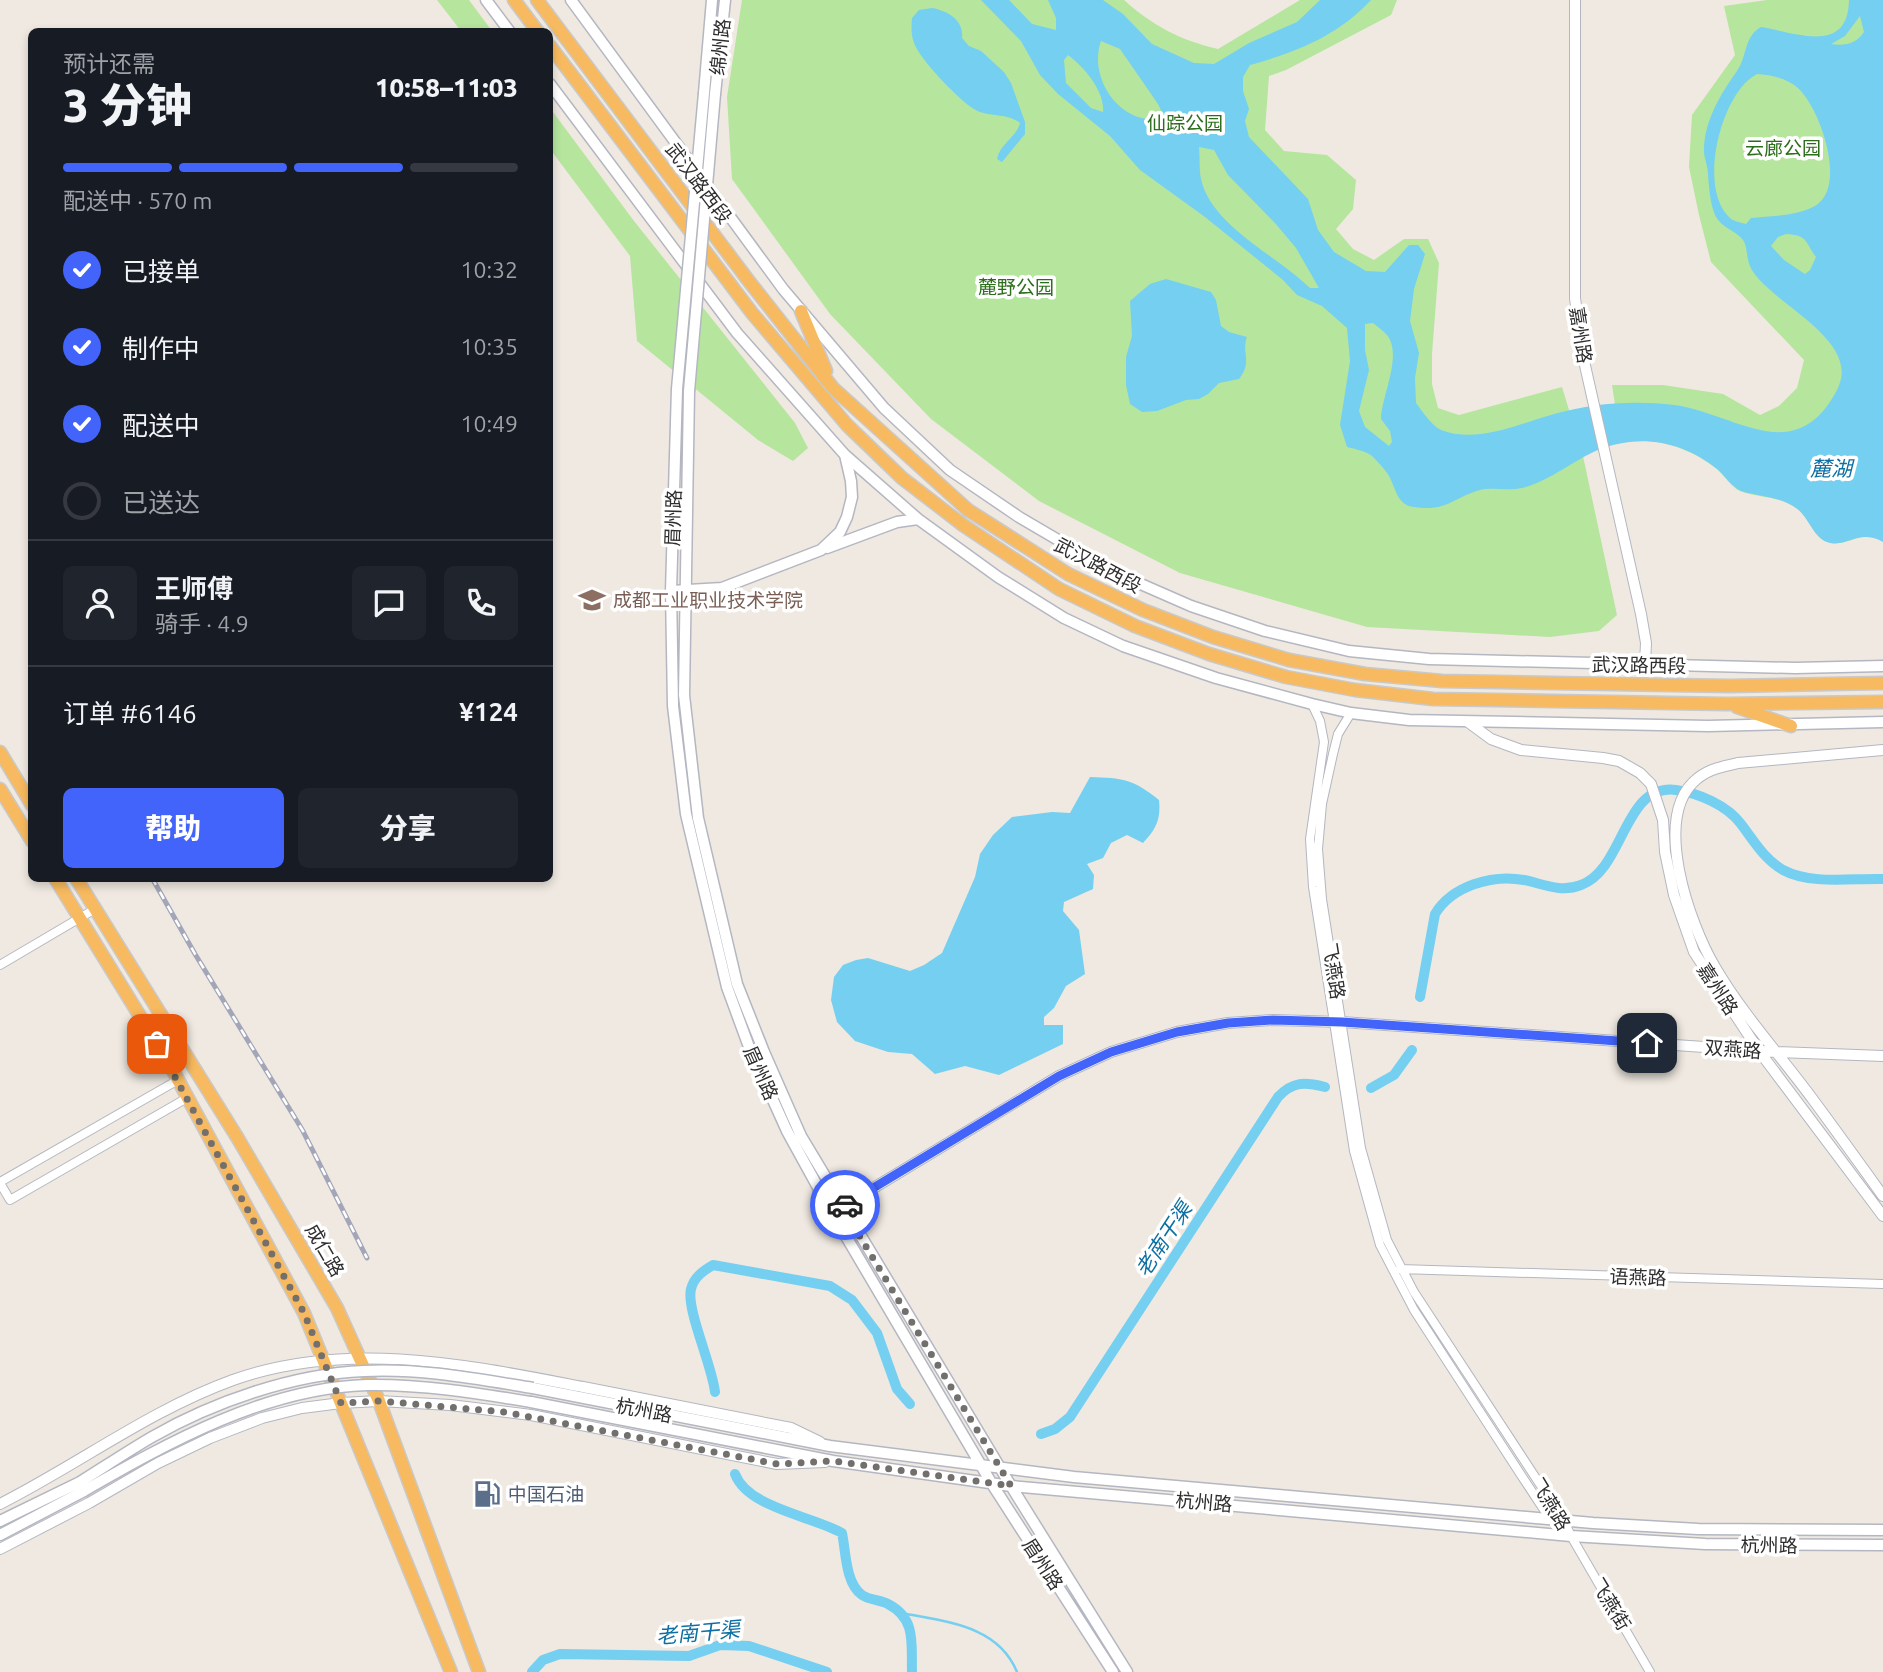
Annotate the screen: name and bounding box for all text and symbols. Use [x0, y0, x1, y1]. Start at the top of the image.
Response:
street label: 绵州路 [706, 17, 734, 77]
text: 预计还需 [63, 51, 155, 76]
text: 10:58–11:03 [375, 73, 518, 102]
text: 3 分钟 [63, 79, 192, 131]
park label: 仙踪公园 [1147, 112, 1223, 134]
park label: 云廊公园 [1745, 137, 1821, 159]
street label: 武汉路西段 [662, 138, 736, 228]
text: 配送中 · 570 m [63, 188, 212, 213]
icon: check [63, 251, 101, 289]
text: 已接单 [122, 257, 200, 286]
text: 10:32 [460, 257, 518, 282]
park label: 麓野公园 [978, 276, 1054, 298]
street label: 嘉州路 [1566, 305, 1596, 365]
icon: check [63, 328, 101, 366]
text: 制作中 [122, 334, 200, 363]
text: 10:35 [460, 334, 518, 359]
icon: check [63, 405, 101, 443]
text: 配送中 [122, 411, 200, 440]
text: 10:49 [460, 411, 518, 436]
water label: 麓湖 [1810, 456, 1855, 480]
text: 已送达 [122, 488, 200, 517]
street label: 眉州路 [661, 489, 685, 547]
street label: 武汉路西段 [1051, 533, 1145, 597]
button: person [63, 566, 137, 640]
button: chat [352, 566, 426, 640]
button: phone [444, 566, 518, 640]
text: 王师傅 [155, 574, 233, 603]
school or university icon: 成都工业职业技术学院 [577, 585, 607, 615]
place label: 成都工业职业技术学院 [613, 589, 803, 611]
text: 骑手 · 4.9 [155, 611, 249, 636]
street label: 武汉路西段 [1591, 653, 1687, 677]
text: ¥124 [459, 697, 518, 726]
text: 订单 #6146 [63, 699, 197, 728]
button: 帮助 [63, 788, 284, 868]
button: 分享 [298, 788, 518, 868]
street label: 飞燕路 [1319, 941, 1349, 1001]
street label: 嘉州路 [1693, 959, 1743, 1019]
pin [1617, 1013, 1677, 1073]
pin [127, 1014, 187, 1074]
icon: home [1628, 1024, 1666, 1062]
icon: bag [138, 1025, 176, 1063]
street label: 双燕路 [1704, 1036, 1762, 1062]
street label: 眉州路 [739, 1042, 783, 1104]
courier [810, 1170, 880, 1240]
icon: car [826, 1186, 864, 1224]
water label: 老南干渠 [1130, 1195, 1198, 1281]
street label: 成仁路 [301, 1220, 349, 1280]
street label: 语燕路 [1609, 1265, 1667, 1289]
street label: 杭州路 [614, 1394, 674, 1426]
street label: 飞燕路 [1527, 1474, 1575, 1534]
fuel station icon: 中国石油 [472, 1479, 502, 1509]
place label: 中国石油 [508, 1483, 584, 1505]
street label: 杭州路 [1175, 1489, 1233, 1515]
street label: 眉州路 [1018, 1534, 1068, 1594]
street label: 杭州路 [1740, 1534, 1798, 1556]
street label: 飞燕街 [1587, 1574, 1635, 1634]
water label: 老南干渠 [655, 1616, 744, 1648]

